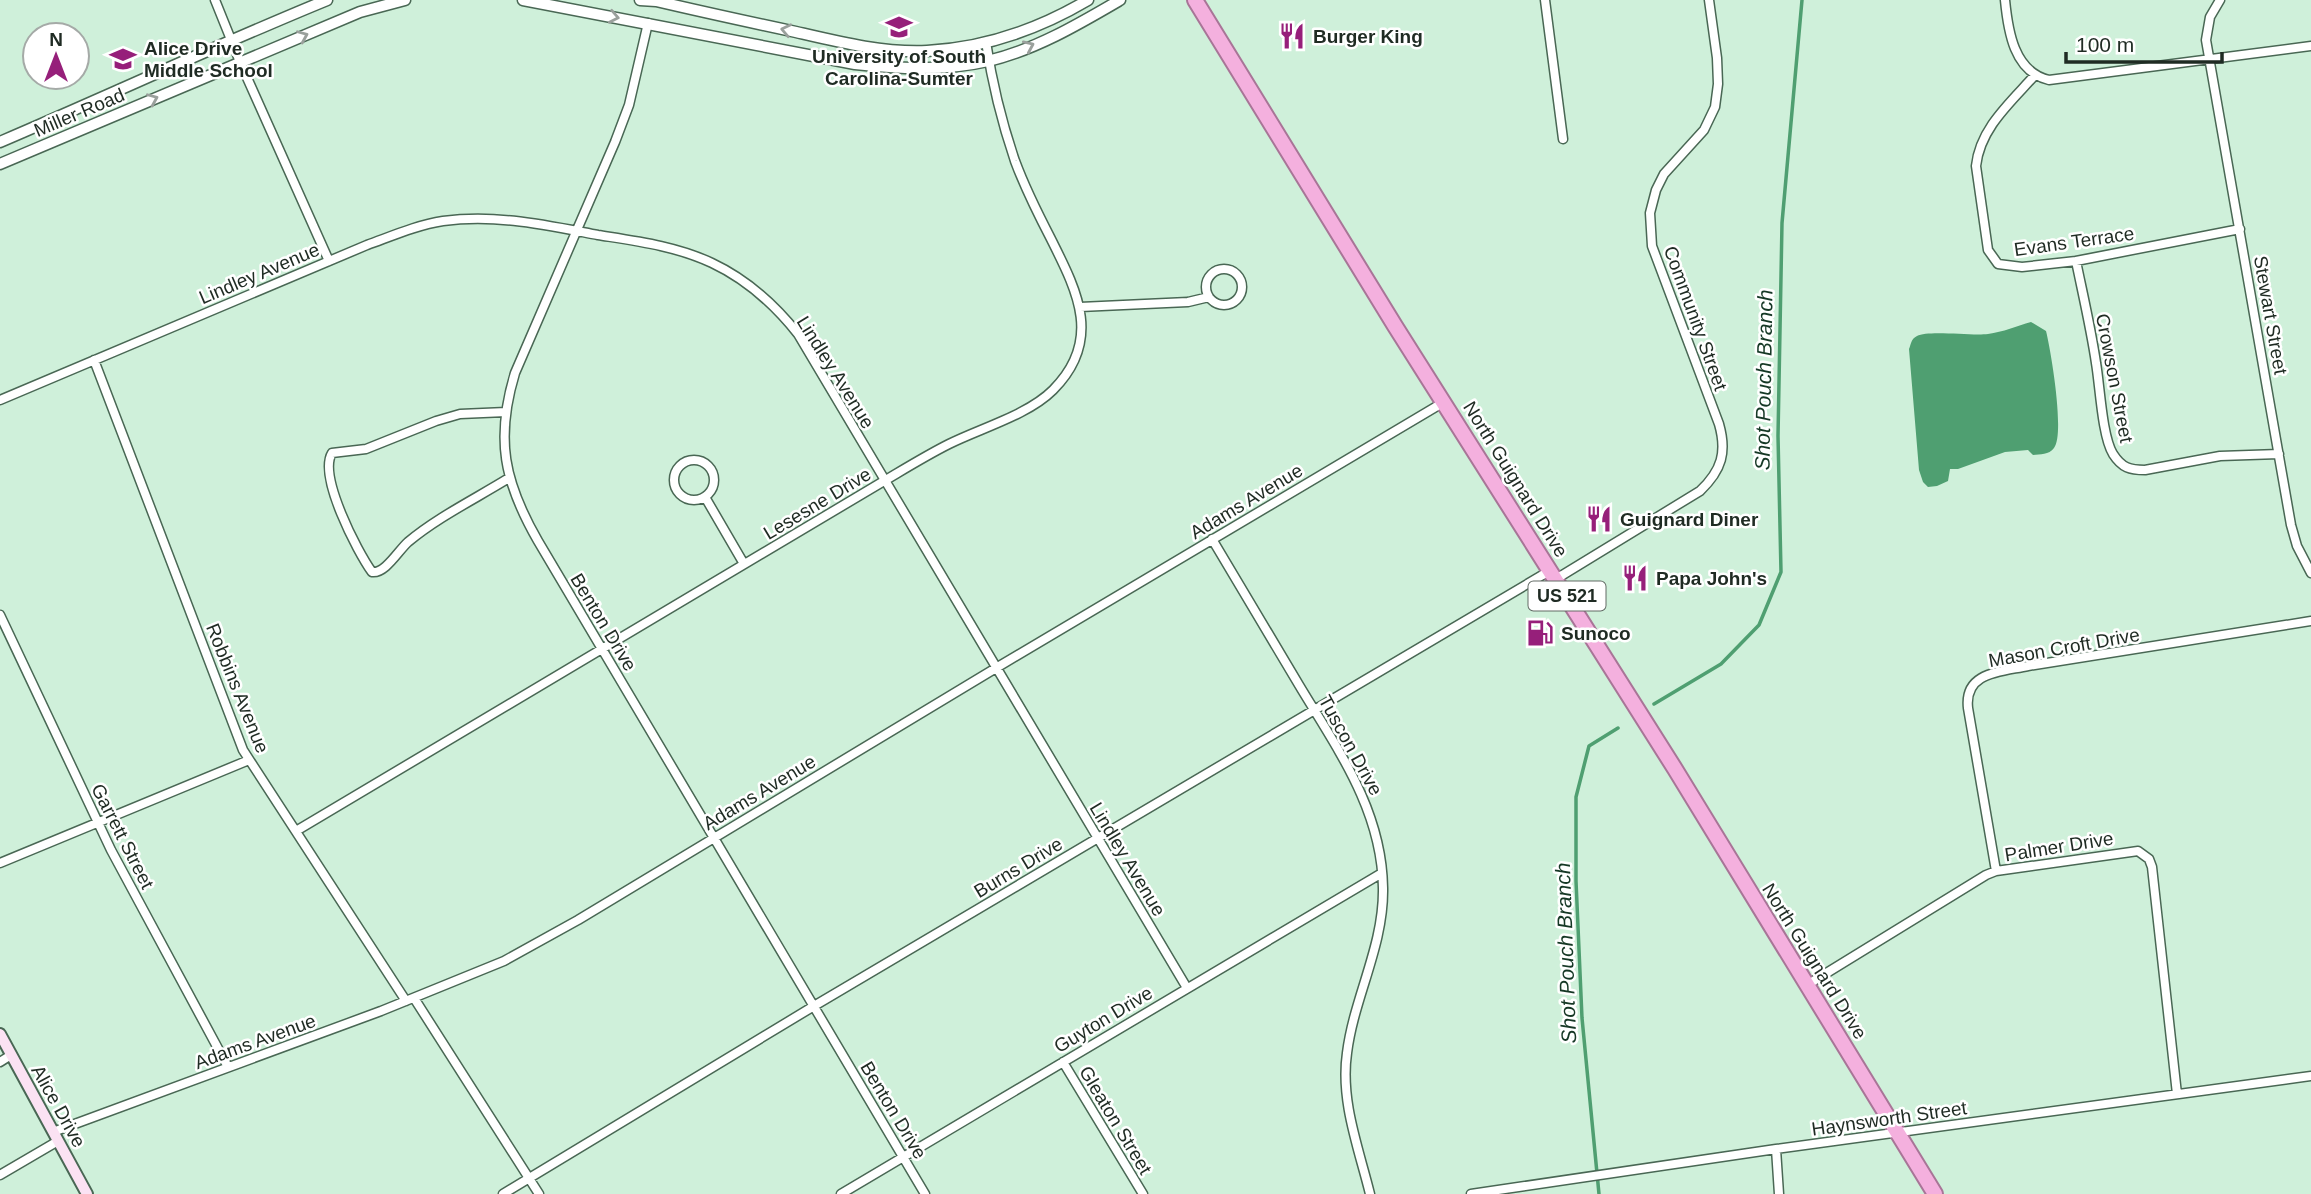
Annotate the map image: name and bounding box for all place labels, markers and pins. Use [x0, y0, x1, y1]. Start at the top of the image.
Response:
school or university icon: University of South Carolina-Sumter [884, 12, 914, 42]
restaurant icon: Burger King [1277, 21, 1307, 51]
place label: Burger King [1313, 26, 1423, 47]
place label: Alice Drive Middle School [144, 38, 273, 81]
school or university icon: Alice Drive Middle School [108, 44, 138, 74]
place label: University of South Carolina-Sumter [812, 46, 986, 89]
restaurant icon: Guignard Diner [1584, 504, 1614, 534]
place label: Guignard Diner [1620, 509, 1759, 530]
restaurant icon: Papa John's [1620, 563, 1650, 593]
place label: Papa John's [1656, 568, 1767, 589]
fuel station icon: Sunoco [1525, 618, 1555, 648]
place label: Sunoco [1561, 623, 1631, 644]

